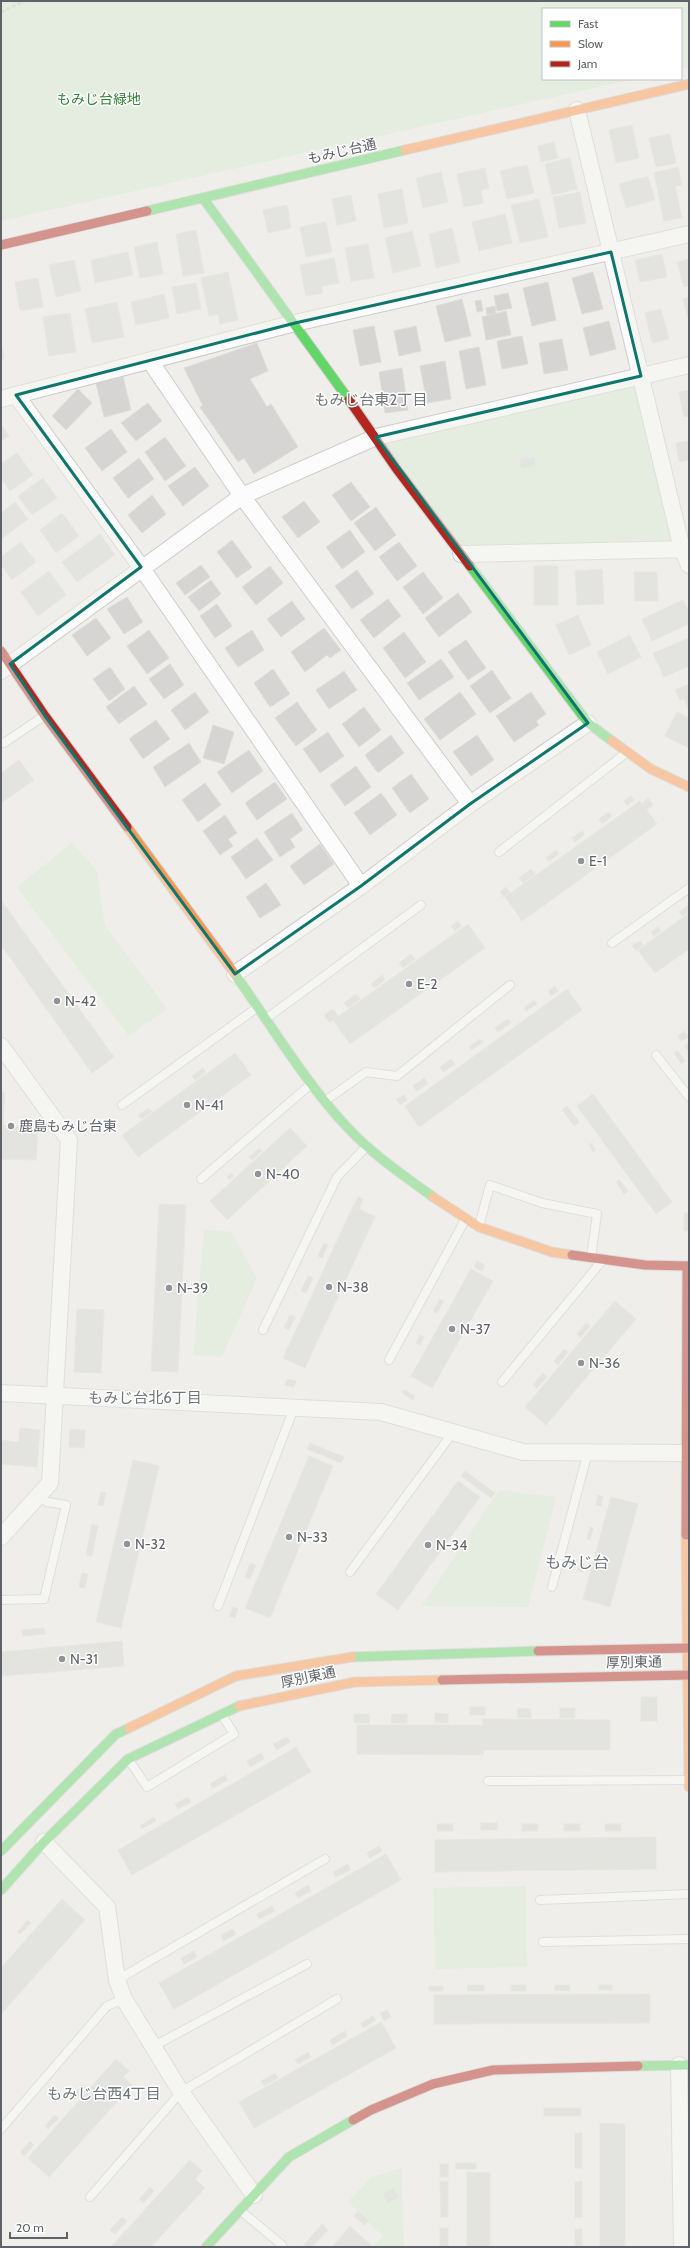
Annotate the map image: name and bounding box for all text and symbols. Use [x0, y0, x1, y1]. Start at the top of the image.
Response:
legend [542, 8, 682, 80]
text: Fast [578, 16, 598, 31]
text: Slow [578, 36, 603, 51]
text: Jam [577, 56, 597, 71]
park label: もみじ台緑地 [57, 90, 141, 108]
street label: もみじ台通 [306, 134, 378, 168]
district label: もみじ台東2丁目 [315, 391, 427, 409]
place label: E-1 [589, 852, 607, 870]
marker: E-1 [576, 856, 586, 866]
place label: E-2 [417, 975, 438, 993]
marker: E-2 [404, 979, 414, 989]
place label: N-42 [65, 992, 96, 1010]
marker: N-42 [52, 996, 62, 1006]
place label: N-41 [195, 1096, 223, 1114]
marker: N-41 [182, 1100, 192, 1110]
place label: 鹿島もみじ台東 [19, 1117, 117, 1135]
marker: 鹿島もみじ台東 [6, 1121, 16, 1131]
place label: N-40 [266, 1165, 300, 1183]
marker: N-40 [253, 1169, 263, 1179]
place label: N-38 [337, 1278, 369, 1296]
place label: N-39 [177, 1279, 208, 1297]
marker: N-38 [324, 1282, 334, 1292]
marker: N-39 [164, 1283, 174, 1293]
place label: N-37 [460, 1320, 490, 1338]
marker: N-37 [447, 1324, 457, 1334]
place label: N-36 [589, 1354, 620, 1372]
marker: N-36 [576, 1358, 586, 1368]
district label: もみじ台北6丁目 [88, 1389, 202, 1407]
place label: N-33 [297, 1528, 328, 1546]
marker: N-33 [284, 1532, 294, 1542]
place label: N-32 [135, 1535, 166, 1553]
place label: N-34 [436, 1536, 467, 1554]
marker: N-32 [122, 1539, 132, 1549]
marker: N-34 [423, 1540, 433, 1550]
district label: もみじ台 [545, 1553, 609, 1572]
place label: N-31 [70, 1650, 98, 1668]
street label: 厚別東通 [606, 1653, 662, 1671]
marker: N-31 [57, 1654, 67, 1664]
street label: 厚別東通 [279, 1662, 337, 1692]
district label: もみじ台西4丁目 [47, 2085, 161, 2103]
scale bar [10, 2214, 67, 2240]
text: 20 m [16, 2220, 44, 2235]

